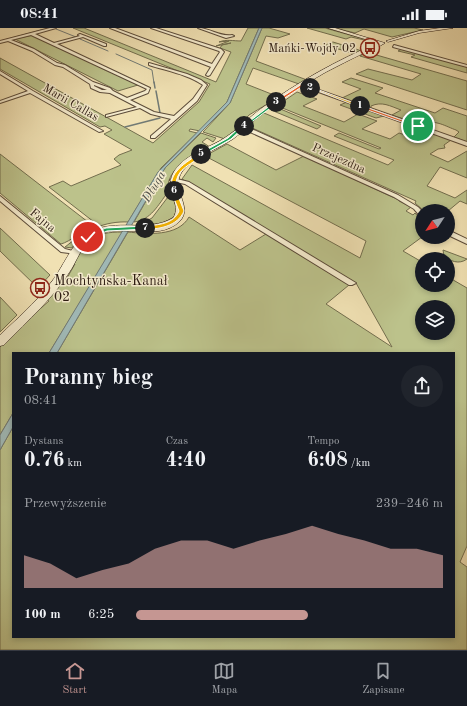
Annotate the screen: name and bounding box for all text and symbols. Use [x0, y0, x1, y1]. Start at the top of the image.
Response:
text: 08:41 [20, 7, 59, 22]
bus stop icon: Mańki-Wojdy 02 [359, 37, 381, 59]
place label: Mańki-Wojdy 02 [268, 43, 356, 55]
pin: 2 [300, 78, 320, 98]
street label: Marii Callas [41, 82, 100, 124]
text: 2 [307, 82, 313, 93]
pin: 3 [266, 92, 286, 112]
text: 3 [273, 96, 279, 107]
pin: 1 [350, 96, 370, 116]
text: 1 [357, 100, 363, 111]
pin [401, 109, 435, 143]
icon: arrive [407, 115, 429, 137]
pin: 4 [234, 116, 254, 136]
text: 4 [241, 120, 247, 131]
street label: Przejezdna [310, 142, 367, 176]
pin: 5 [191, 144, 211, 164]
text: 5 [198, 148, 204, 159]
water label: Długa [139, 169, 169, 206]
pin: 6 [164, 181, 184, 201]
text: 6 [171, 185, 177, 196]
north arrow [415, 204, 455, 244]
map controls [415, 204, 455, 340]
street label: Fajna [27, 207, 58, 235]
pin: 7 [135, 218, 155, 238]
pin [71, 220, 105, 254]
text: 7 [142, 222, 148, 233]
icon: check [77, 226, 99, 248]
button: locate [415, 252, 455, 292]
place label: Mochtyńska-Kanał 02 [54, 274, 168, 304]
bus stop icon: Mochtyńska-Kanał 02 [29, 277, 51, 299]
button: layers [415, 300, 455, 340]
button: share [401, 365, 443, 407]
text: Poranny bieg [24, 367, 153, 389]
text: 08:41 [24, 394, 58, 407]
text: Dystans [24, 436, 63, 447]
text: Czas [166, 436, 188, 447]
text: Tempo [307, 436, 339, 447]
text: 0.76 [24, 451, 64, 471]
text: 4:40 [166, 451, 206, 471]
text: 6:08 [307, 451, 348, 471]
text: km [64, 458, 82, 469]
text: /km [348, 458, 370, 469]
text: Przewyższenie [24, 497, 106, 510]
text: 239–246 m [376, 497, 443, 510]
text: 100 m [24, 608, 61, 621]
text: 6:25 [88, 608, 114, 621]
tab: Start [62, 660, 87, 698]
tab: Mapa [212, 660, 237, 698]
tab: Zapisane [362, 660, 405, 698]

